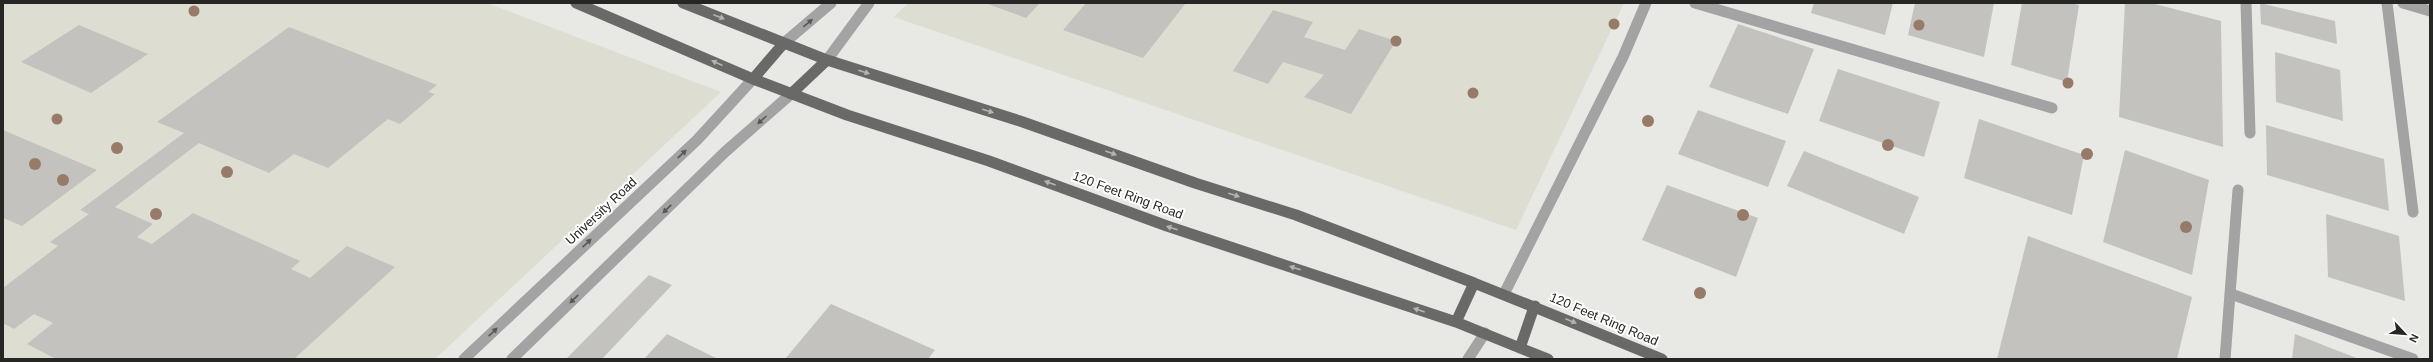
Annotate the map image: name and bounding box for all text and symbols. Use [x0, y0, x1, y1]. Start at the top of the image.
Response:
one-way arrow [714, 15, 726, 21]
one-way arrow [802, 19, 813, 28]
one-way arrow [711, 60, 723, 66]
one-way arrow [858, 69, 870, 75]
one-way arrow [982, 108, 994, 114]
one-way arrow [756, 115, 767, 124]
one-way arrow [677, 149, 687, 159]
one-way arrow [1105, 150, 1117, 156]
street label: 120 Feet Ring Road [1071, 168, 1185, 222]
street label: University Road [562, 174, 640, 248]
one-way arrow [1044, 180, 1056, 186]
one-way arrow [1228, 192, 1240, 198]
one-way arrow [662, 204, 672, 214]
one-way arrow [1166, 225, 1178, 231]
one-way arrow [582, 239, 592, 248]
one-way arrow [1289, 265, 1301, 271]
street label: 120 Feet Ring Road [1548, 289, 1660, 349]
one-way arrow [569, 294, 579, 304]
one-way arrow [1412, 306, 1424, 312]
north arrow [2385, 314, 2425, 354]
one-way arrow [1565, 318, 1576, 324]
one-way arrow [487, 328, 498, 337]
text: N [2407, 332, 2421, 345]

